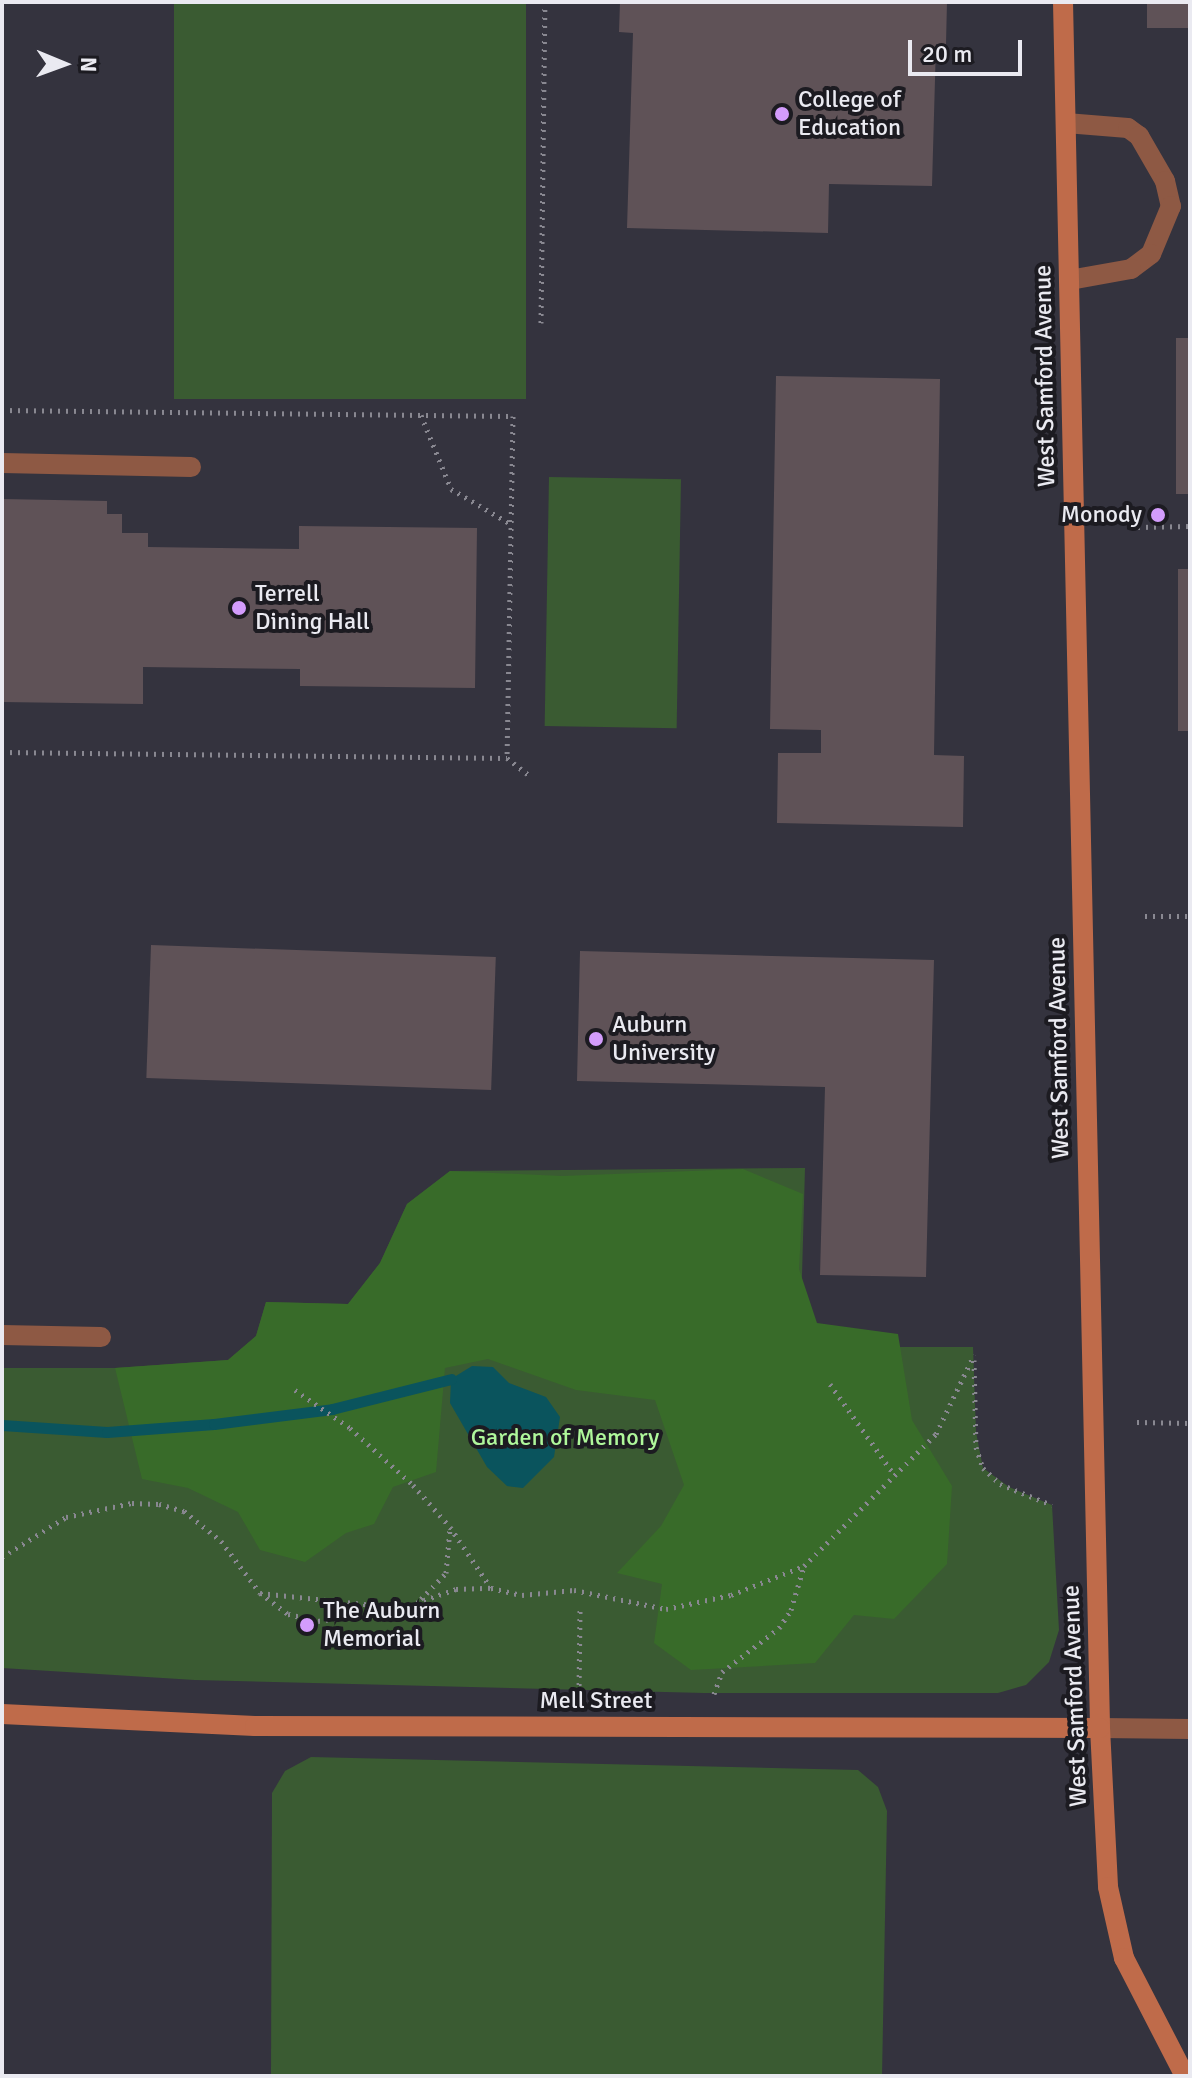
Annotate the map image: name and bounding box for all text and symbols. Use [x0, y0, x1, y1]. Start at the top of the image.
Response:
north arrow [24, 24, 104, 104]
scale bar [912, 24, 1026, 74]
text: 20 m [922, 39, 972, 69]
text: N [75, 57, 102, 72]
place label: College of Education [798, 86, 901, 142]
marker: College of Education [773, 105, 791, 123]
street label: West Samford Avenue [1029, 265, 1061, 487]
place label: Monody [1061, 501, 1142, 529]
marker: Monody [1149, 506, 1167, 524]
place label: Terrell Dining Hall [255, 580, 370, 636]
marker: Terrell Dining Hall [230, 599, 248, 617]
street label: West Samford Avenue [1043, 937, 1075, 1159]
place label: Auburn University [612, 1011, 716, 1067]
marker: Auburn University [587, 1030, 605, 1048]
park label: Garden of Memory [471, 1424, 659, 1452]
street label: West Samford Avenue [1057, 1584, 1093, 1808]
place label: The Auburn Memorial [323, 1597, 440, 1653]
marker: The Auburn Memorial [298, 1616, 316, 1634]
street label: Mell Street [539, 1687, 653, 1715]

